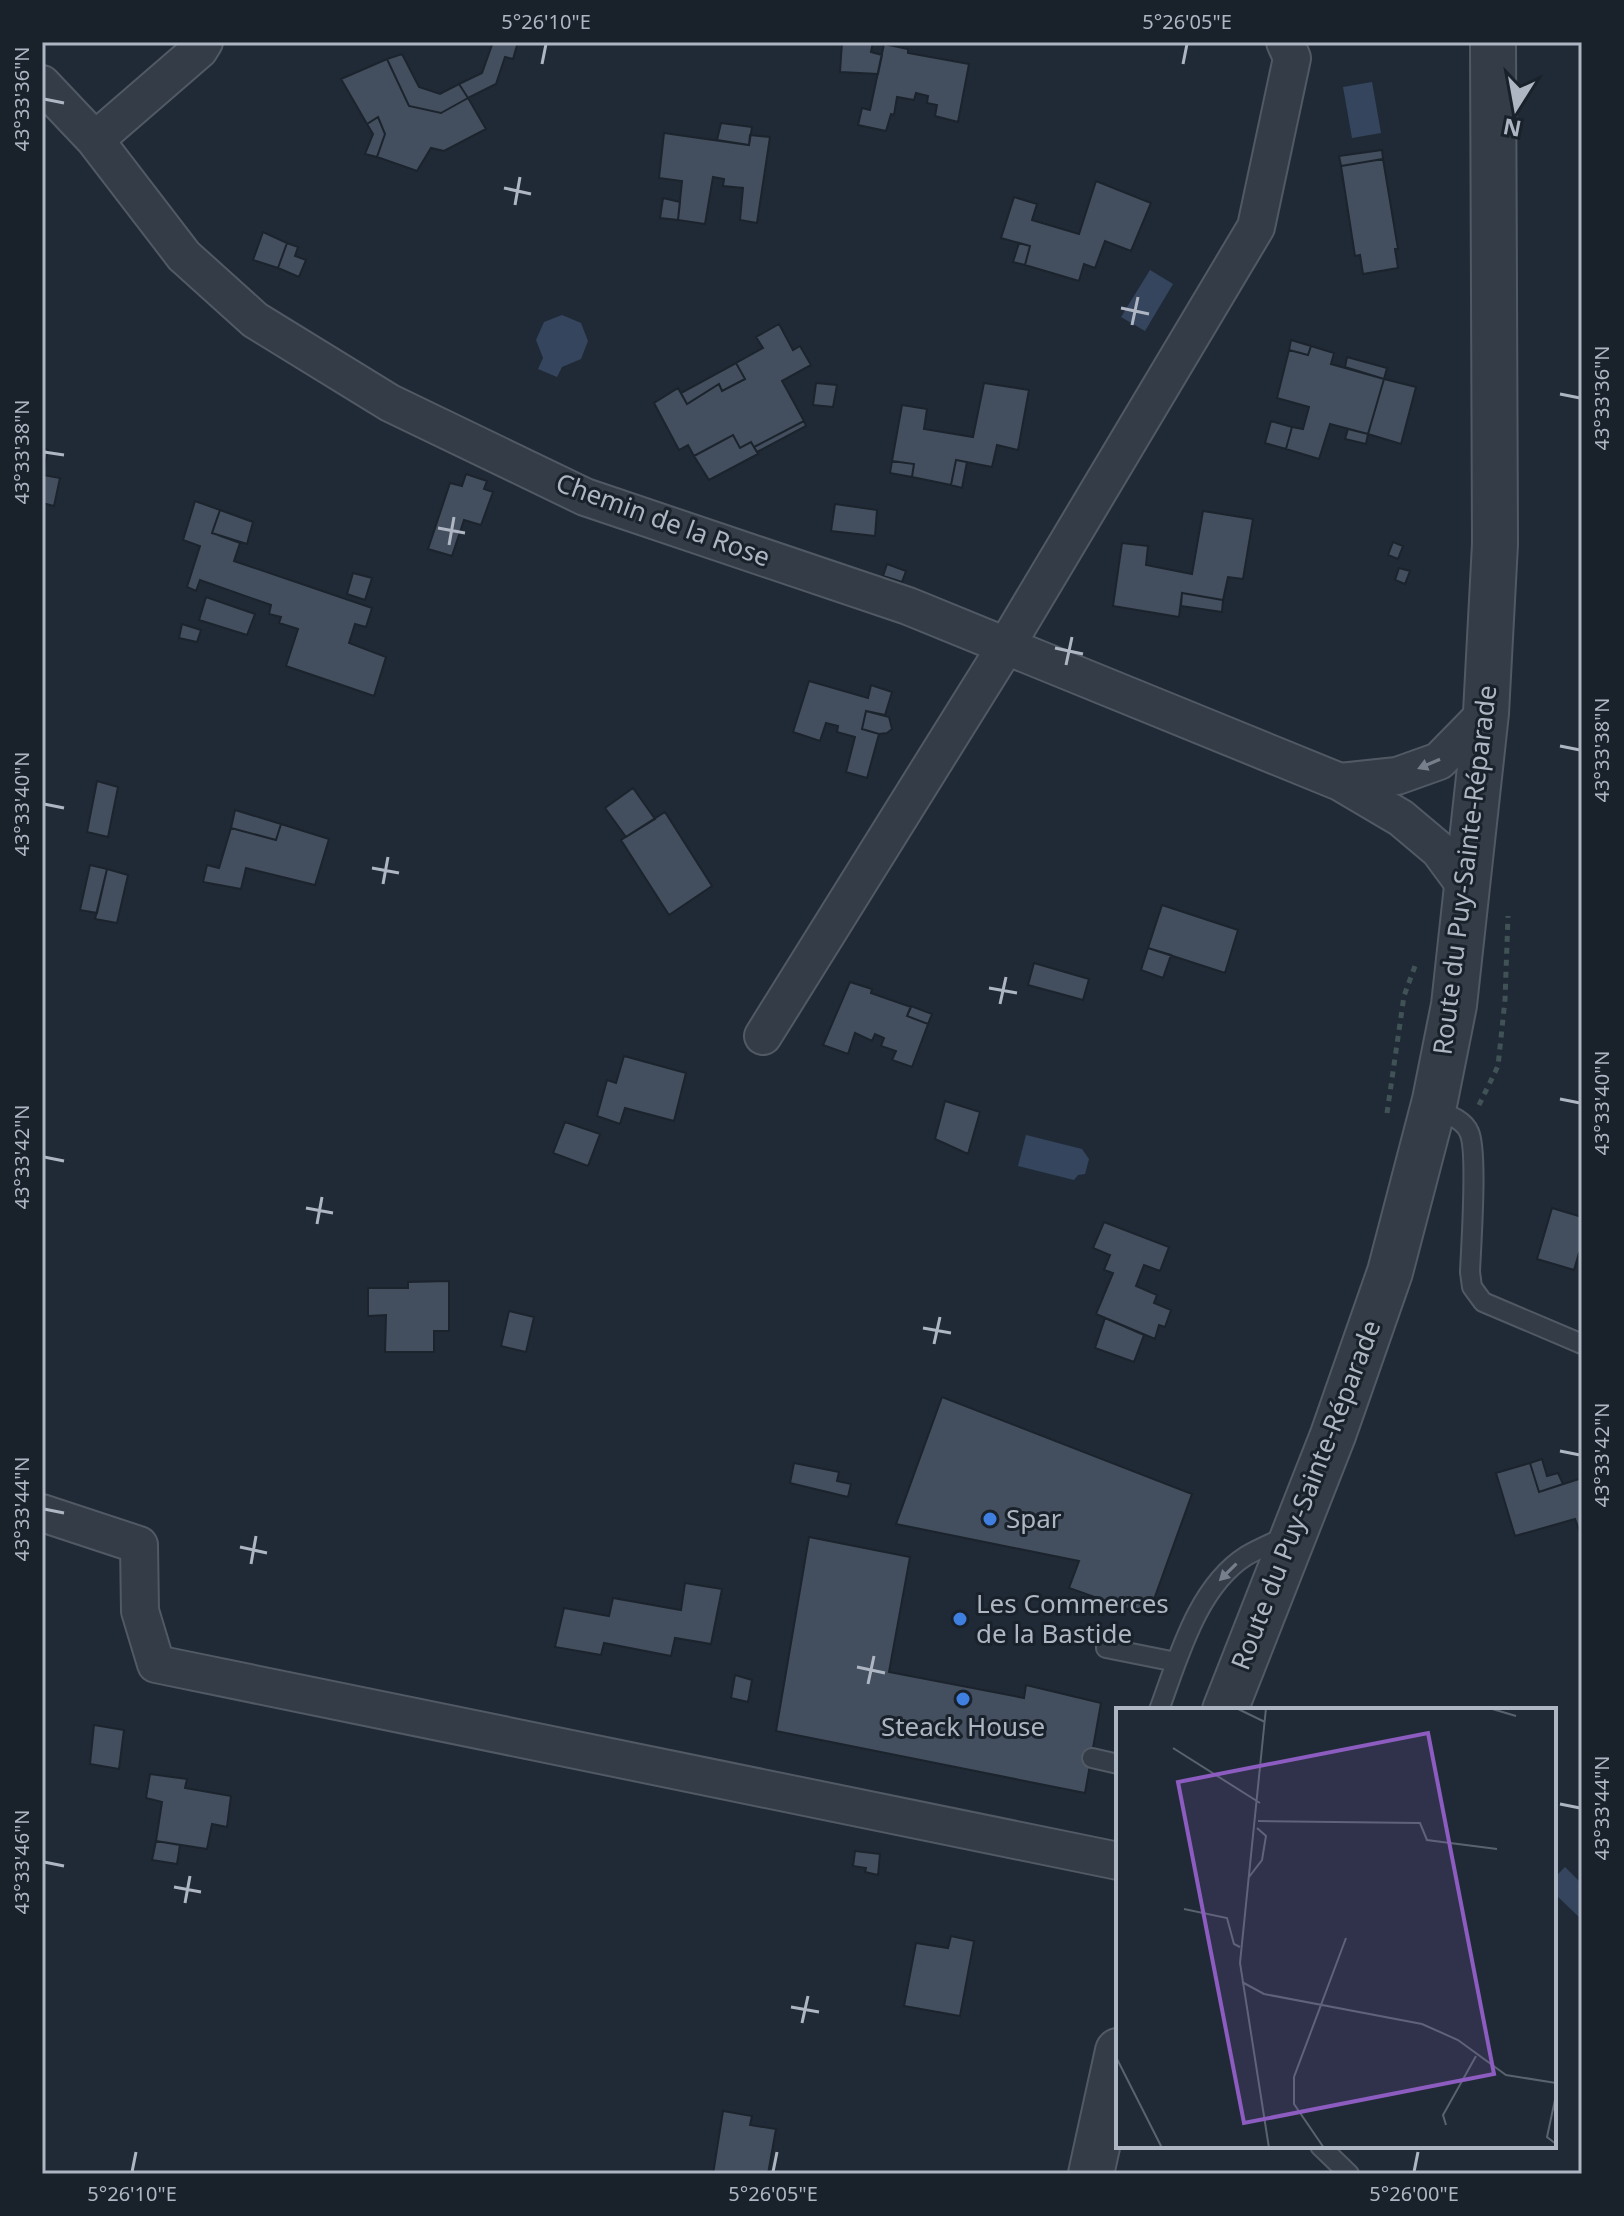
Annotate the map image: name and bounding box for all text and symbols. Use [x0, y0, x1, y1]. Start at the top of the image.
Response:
text: 5°26'10"E [501, 8, 591, 35]
text: 5°26'05"E [1142, 8, 1232, 35]
text: 43°33'36"N [8, 46, 35, 152]
north arrow [1476, 68, 1556, 148]
text: N [1500, 112, 1524, 145]
text: 43°33'36"N [1588, 345, 1615, 451]
text: 43°33'38"N [8, 399, 35, 505]
street label: Chemin de la Rose [551, 464, 775, 575]
street label: Route du Puy-Sainte-Réparade [1423, 683, 1505, 1057]
text: 43°33'38"N [1588, 697, 1615, 803]
text: 43°33'40"N [8, 751, 35, 857]
one-way arrow [1417, 757, 1440, 770]
text: 43°33'40"N [1588, 1050, 1615, 1156]
text: 43°33'42"N [8, 1104, 35, 1210]
street label: Route du Puy-Sainte-Réparade [1222, 1315, 1389, 1675]
text: 43°33'42"N [1588, 1402, 1615, 1508]
text: 43°33'44"N [8, 1456, 35, 1562]
place label: Spar [1006, 1500, 1062, 1536]
marker: Spar [981, 1510, 999, 1528]
one-way arrow [1220, 1562, 1238, 1581]
place label: Les Commerces de la Bastide [976, 1585, 1169, 1651]
marker: Les Commerces de la Bastide [951, 1610, 969, 1628]
marker: Steack House [954, 1690, 972, 1708]
place label: Steack House [881, 1708, 1045, 1744]
inset map [1116, 1708, 1556, 2148]
text: 43°33'44"N [1588, 1755, 1615, 1861]
text: 43°33'46"N [8, 1809, 35, 1915]
text: 5°26'10"E [87, 2180, 177, 2207]
text: 5°26'05"E [728, 2180, 818, 2207]
text: 5°26'00"E [1369, 2180, 1459, 2207]

